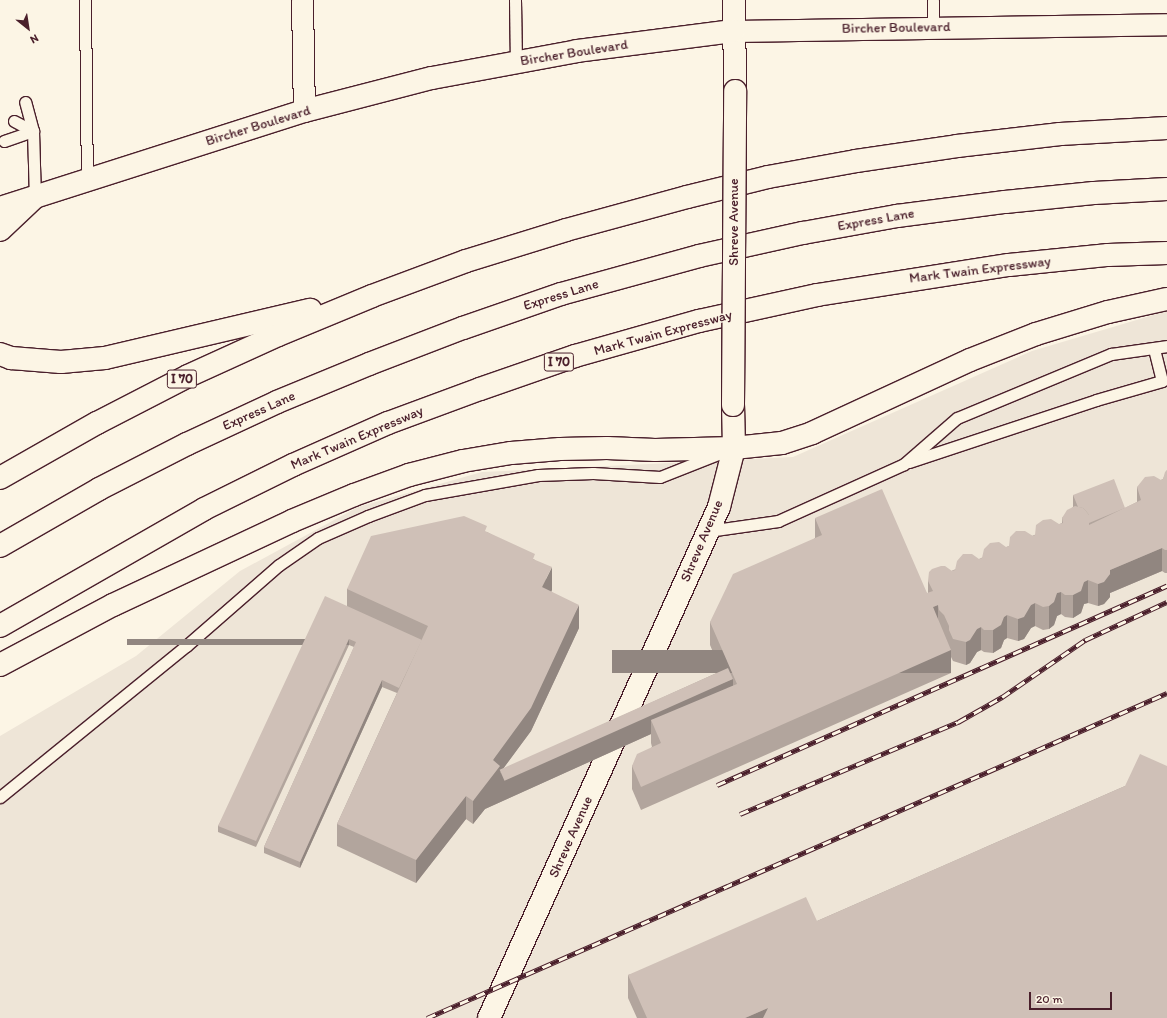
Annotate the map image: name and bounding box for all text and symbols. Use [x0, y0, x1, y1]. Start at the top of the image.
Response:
north arrow [8, 8, 48, 48]
street label: Bircher Boulevard [841, 19, 951, 37]
text: N [28, 31, 41, 46]
street label: Bircher Boulevard [519, 36, 629, 70]
street label: Bircher Boulevard [203, 102, 313, 150]
street label: Shreve Avenue [726, 178, 742, 266]
street label: Express Lane [836, 205, 916, 235]
street label: Mark Twain Expressway [909, 253, 1051, 287]
street label: Express Lane [521, 276, 601, 314]
street label: Mark Twain Expressway [593, 307, 733, 359]
road number: I 70 [543, 351, 575, 373]
road number: I 70 [166, 368, 198, 390]
street label: Express Lane [220, 387, 298, 435]
street label: Mark Twain Expressway [289, 403, 425, 473]
street label: Shreve Avenue [677, 497, 727, 585]
street label: Shreve Avenue [546, 794, 596, 880]
scale bar [1031, 984, 1114, 1010]
text: 20 m [1036, 992, 1063, 1006]

